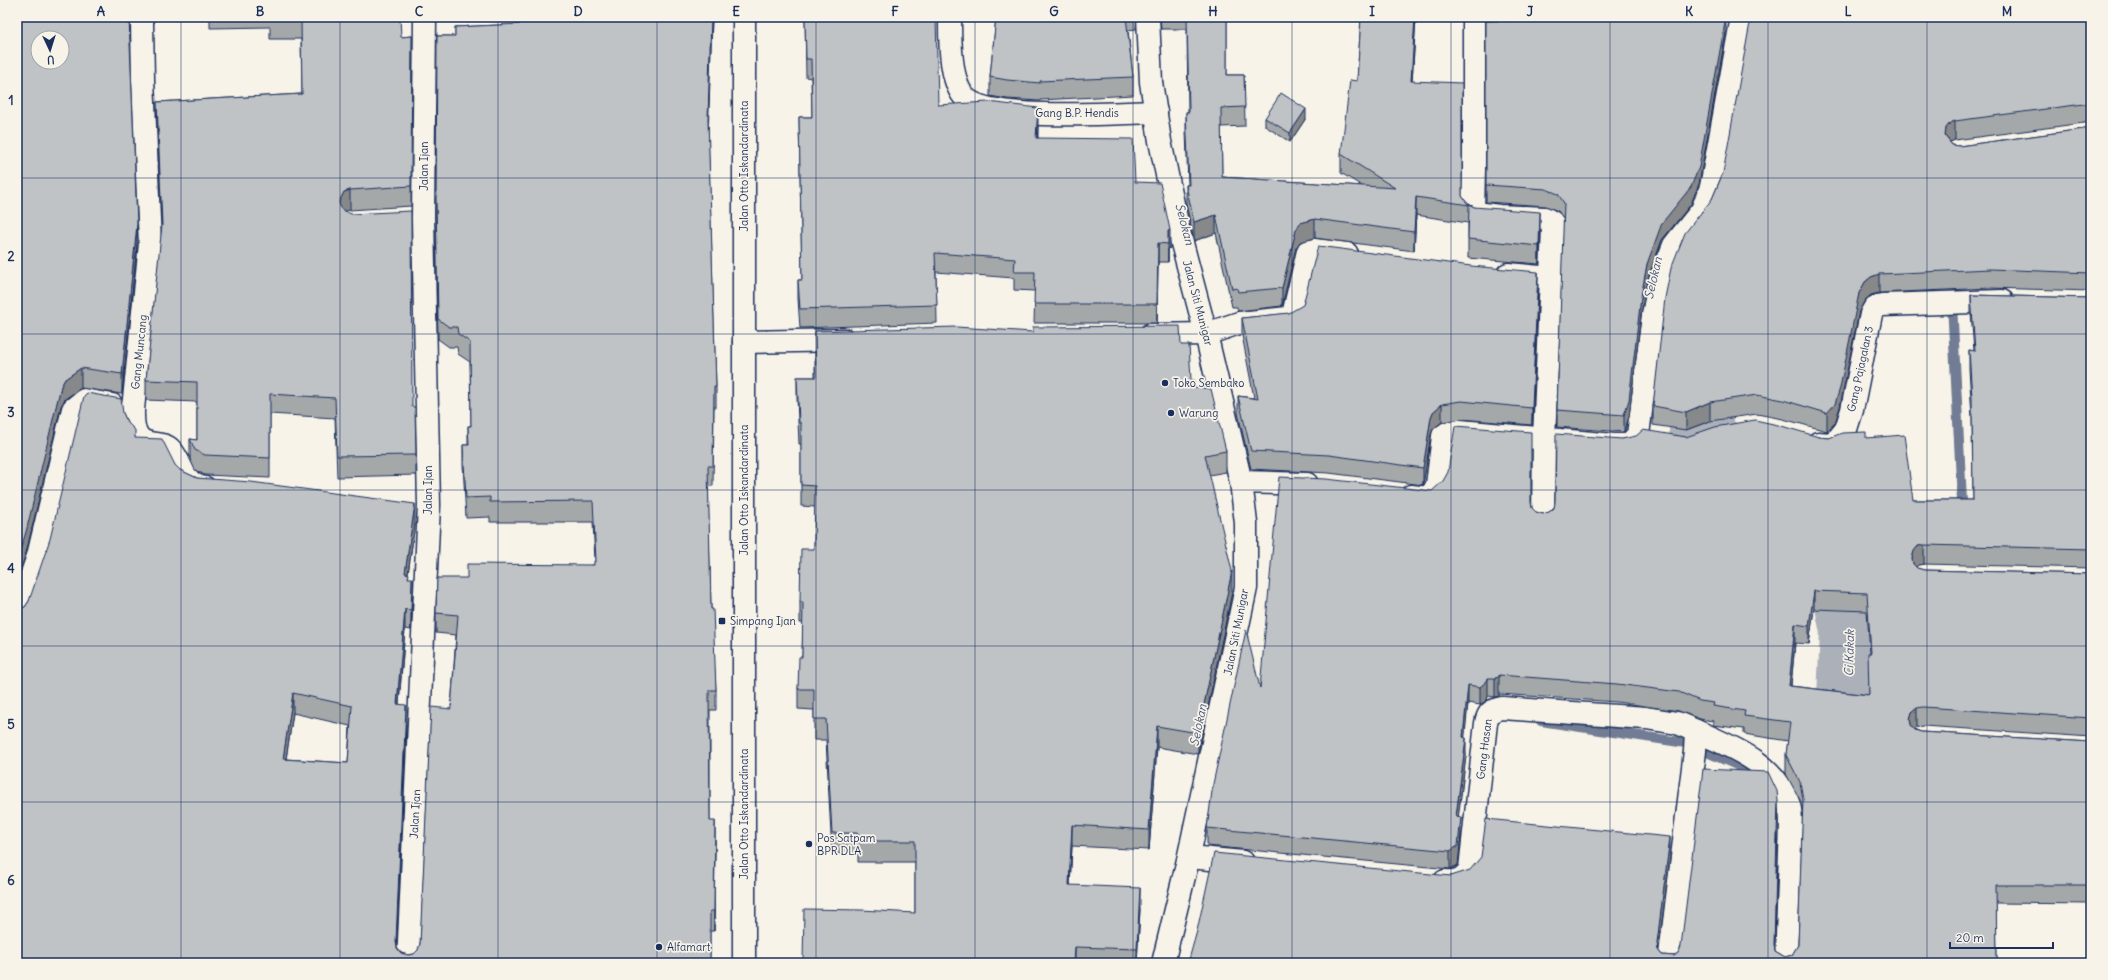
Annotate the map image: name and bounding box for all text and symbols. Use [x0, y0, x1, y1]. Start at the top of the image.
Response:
text: A [97, 3, 106, 20]
text: B [256, 3, 265, 20]
text: C [415, 3, 424, 20]
text: D [573, 3, 583, 20]
text: E [732, 3, 740, 20]
text: F [891, 3, 899, 20]
text: G [1049, 3, 1059, 20]
text: H [1208, 3, 1218, 20]
text: I [1369, 3, 1375, 20]
text: J [1527, 3, 1534, 20]
text: K [1685, 3, 1694, 20]
text: L [1844, 3, 1852, 20]
text: M [2002, 3, 2012, 20]
north arrow [30, 30, 70, 70]
text: U [46, 53, 55, 67]
text: 1 [8, 92, 14, 109]
street label: Jalan Otto Iskandardinata [737, 101, 751, 231]
street label: Gang B.P. Hendis [1035, 106, 1119, 120]
street label: Jalan Ijan [417, 141, 431, 191]
water label: Selokan [1172, 202, 1198, 247]
text: 2 [7, 248, 15, 265]
water label: Selokan [1641, 255, 1665, 300]
street label: Jalan Siti Munigar [1180, 259, 1216, 348]
street label: Gang Muncang [128, 314, 150, 390]
street label: Gang Pajagalan 3 [1844, 325, 1876, 413]
place label: Toko Sembako [1173, 376, 1244, 390]
marker: Toko Sembako [1160, 378, 1170, 388]
text: 3 [7, 404, 15, 421]
place label: Warung [1179, 406, 1218, 420]
marker: Warung [1166, 408, 1176, 418]
street label: Jalan Otto Iskandardinata [737, 425, 751, 555]
street label: Jalan Ijan [421, 465, 435, 515]
text: 4 [7, 560, 15, 577]
street label: Jalan Siti Munigar [1221, 587, 1251, 677]
place label: Simpang Ijan [730, 614, 796, 628]
marker: Simpang Ijan [717, 616, 727, 626]
water label: Ci Kakak [1841, 629, 1857, 676]
water label: Selokan [1186, 702, 1210, 747]
text: 5 [7, 716, 15, 733]
street label: Gang Hasan [1473, 718, 1495, 780]
street label: Jalan Otto Iskandardinata [737, 749, 751, 879]
street label: Jalan Ijan [407, 789, 423, 839]
place label: Pos Satpam BPR DLA [817, 831, 876, 858]
marker: Pos Satpam BPR DLA [804, 839, 814, 849]
text: 6 [7, 872, 15, 889]
scale bar [1950, 924, 2053, 950]
text: 20 m [1956, 930, 1984, 945]
place label: Alfamart [667, 940, 711, 954]
marker: Alfamart [654, 942, 664, 952]

